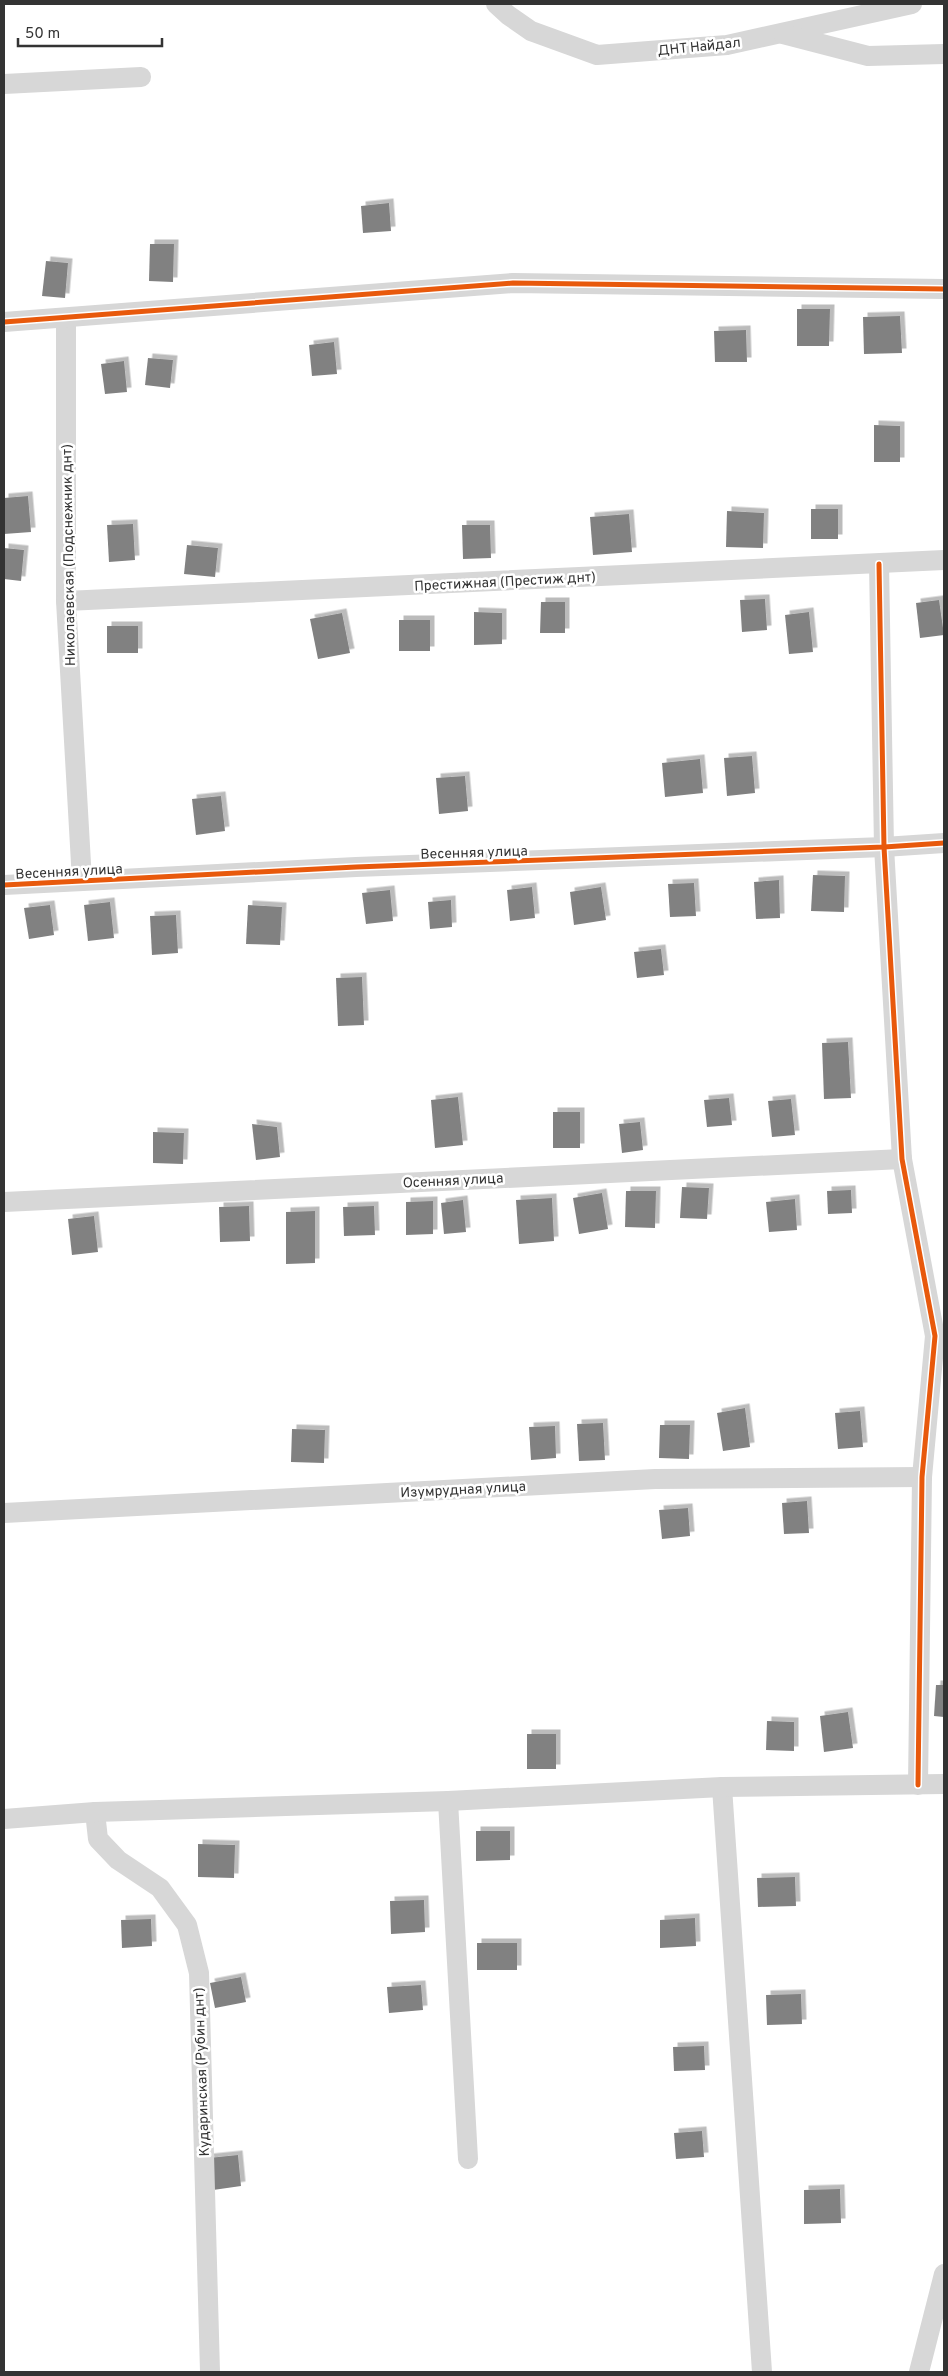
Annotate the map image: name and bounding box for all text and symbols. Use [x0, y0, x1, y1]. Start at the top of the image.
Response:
scale bar [18, 15, 161, 47]
text: 50 m [25, 25, 60, 44]
street label: ДНТ Найдал [657, 35, 741, 60]
street label: Николаевская (Подснежник днт) [59, 444, 80, 666]
street label: Престижная (Престиж днт) [414, 569, 596, 596]
street label: Весенняя улица [420, 843, 528, 864]
street label: Весенняя улица [15, 861, 123, 884]
street label: Осенняя улица [402, 1170, 504, 1193]
street label: Изумрудная улица [400, 1479, 526, 1502]
street label: Кударинская (Рубин днт) [191, 1987, 214, 2157]

